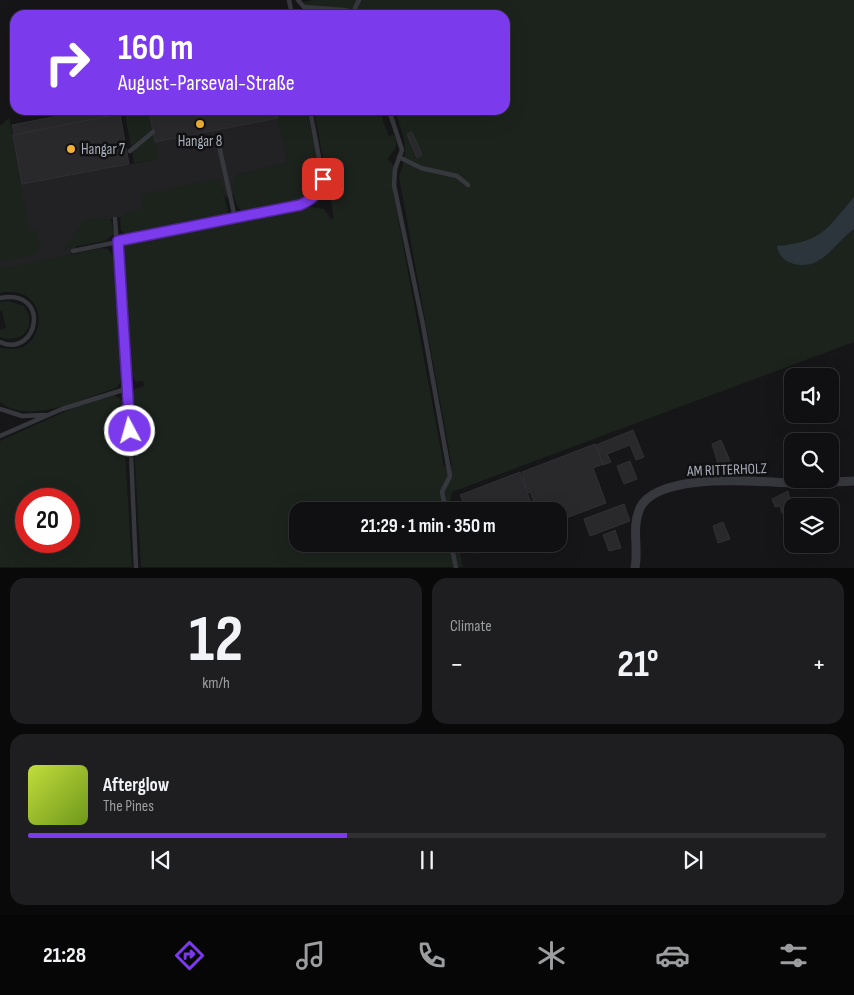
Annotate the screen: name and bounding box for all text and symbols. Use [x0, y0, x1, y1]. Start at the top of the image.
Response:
text: 160 m [118, 27, 194, 70]
icon: right [35, 30, 100, 95]
text: August-Parseval-Straße [118, 70, 295, 97]
marker: Hangar 8 [194, 118, 206, 130]
place label: Hangar 8 [178, 132, 222, 151]
place label: Hangar 7 [81, 140, 125, 159]
marker: Hangar 7 [65, 143, 77, 155]
pin [302, 158, 344, 200]
icon: arrive [309, 165, 337, 193]
map controls [784, 368, 839, 553]
button: sound [784, 368, 839, 423]
position arrow [103, 404, 155, 456]
button: search [784, 433, 839, 488]
street label: AM RITTERHOLZ [686, 459, 767, 481]
speed limit sign: 20 [15, 488, 80, 553]
button: layers [784, 498, 839, 553]
text: 21:29 · 1 min · 350 m [360, 515, 496, 538]
text: 12 [189, 602, 243, 680]
text: Climate [450, 617, 492, 636]
text: 21° [617, 642, 659, 687]
text: − [450, 648, 464, 681]
text: + [812, 648, 826, 681]
text: km/h [202, 674, 230, 693]
text: Afterglow [103, 774, 169, 797]
text: The Pines [103, 797, 154, 816]
icon: previous [147, 846, 175, 874]
icon: pause [413, 846, 441, 874]
icon: next [679, 846, 707, 874]
icon: directions [172, 938, 207, 973]
icon: music [293, 938, 328, 973]
icon: phone [414, 938, 449, 973]
icon: climate [534, 938, 569, 973]
icon: car [655, 938, 690, 973]
icon: filters [776, 938, 811, 973]
text: 21:28 [43, 942, 86, 969]

